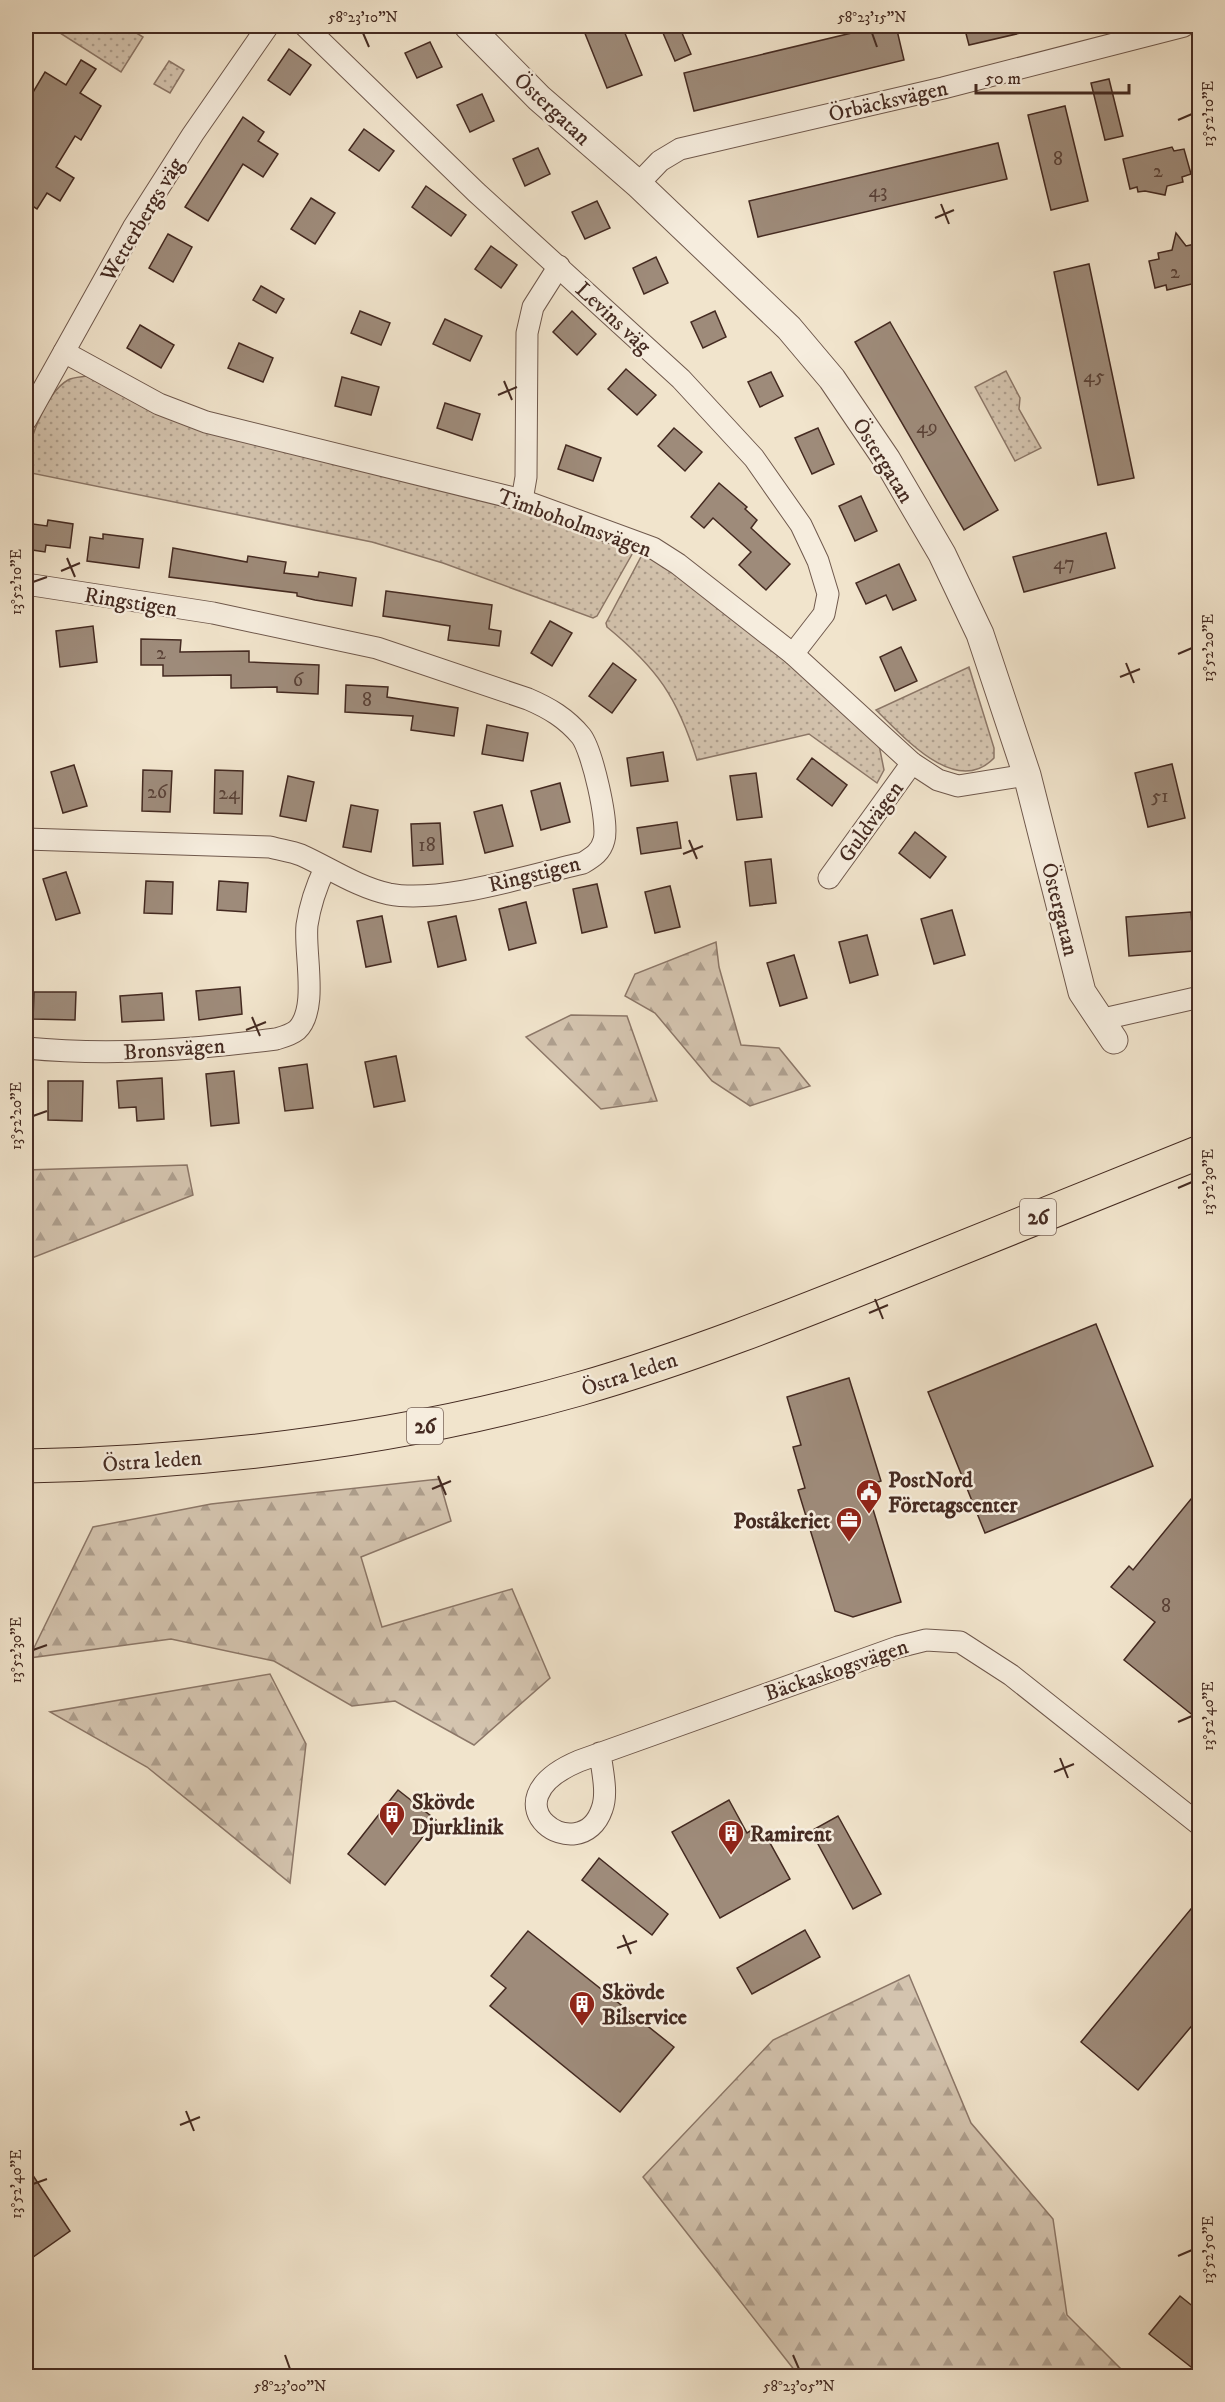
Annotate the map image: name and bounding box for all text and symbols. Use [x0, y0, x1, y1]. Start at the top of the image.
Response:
text: 58°23'10"N [328, 8, 398, 27]
text: 58°23'15"N [837, 8, 907, 27]
scale bar [976, 57, 1129, 95]
street label: Östergatan [508, 67, 596, 152]
text: 50 m [985, 68, 1021, 90]
street label: Örbäcksvägen [826, 75, 951, 128]
text: 13°52'10"E [1199, 81, 1218, 147]
house number: 8 [1053, 147, 1063, 172]
street label: Wetterbergs väg [94, 153, 190, 287]
house number: 2 [1153, 159, 1163, 184]
house number: 43 [869, 179, 887, 204]
house number: 2 [1170, 260, 1180, 285]
street label: Levins väg [570, 276, 657, 360]
house number: 45 [1083, 364, 1105, 389]
street label: Östergatan [846, 413, 920, 509]
house number: 49 [916, 415, 938, 440]
street label: Timboholmsvägen [494, 483, 656, 564]
text: 13°52'10"E [7, 549, 26, 615]
house number: 47 [1053, 551, 1075, 576]
street label: Ringstigen [82, 582, 180, 623]
text: 13°52'20"E [1199, 614, 1218, 682]
house number: 2 [156, 641, 166, 666]
house number: 6 [293, 668, 304, 693]
house number: 8 [362, 688, 372, 713]
street label: Guldvägen [833, 776, 910, 868]
house number: 26 [147, 780, 168, 805]
house number: 24 [218, 781, 240, 806]
house number: 51 [1151, 784, 1169, 809]
house number: 18 [418, 833, 436, 858]
street label: Ringstigen [486, 850, 584, 899]
street label: Östergatan [1035, 860, 1084, 959]
street label: Bronsvägen [122, 1032, 226, 1067]
text: 13°52'20"E [7, 1082, 26, 1150]
text: 13°52'30"E [1199, 1148, 1218, 1215]
road number: 26 [1020, 1199, 1056, 1235]
street label: Östra leden [578, 1346, 681, 1403]
road number: 26 [407, 1408, 443, 1444]
street label: Östra leden [102, 1445, 203, 1478]
place label: PostNord Företagscenter [888, 1467, 1018, 1519]
public building icon: PostNord Företagscenter [854, 1477, 884, 1515]
office icon: Poståkeriet [834, 1505, 864, 1543]
place label: Poståkeriet [733, 1508, 830, 1535]
house number: 8 [1161, 1594, 1171, 1619]
text: 13°52'30"E [7, 1616, 26, 1683]
street label: Bäckaskogsvägen [761, 1633, 912, 1708]
text: 13°52'40"E [1199, 1681, 1218, 1751]
place label: Skövde Djurklinik [412, 1789, 505, 1842]
building icon: Skövde Djurklinik [377, 1799, 407, 1837]
building icon: Ramirent [716, 1818, 746, 1856]
place label: Ramirent [750, 1821, 832, 1848]
place label: Skövde Bilservice [602, 1979, 687, 2031]
building icon: Skövde Bilservice [567, 1989, 597, 2027]
text: 13°52'40"E [7, 2149, 26, 2219]
text: 13°52'50"E [1199, 2216, 1218, 2284]
text: 58°23'00"N [254, 2377, 326, 2396]
text: 58°23'05"N [763, 2377, 835, 2396]

